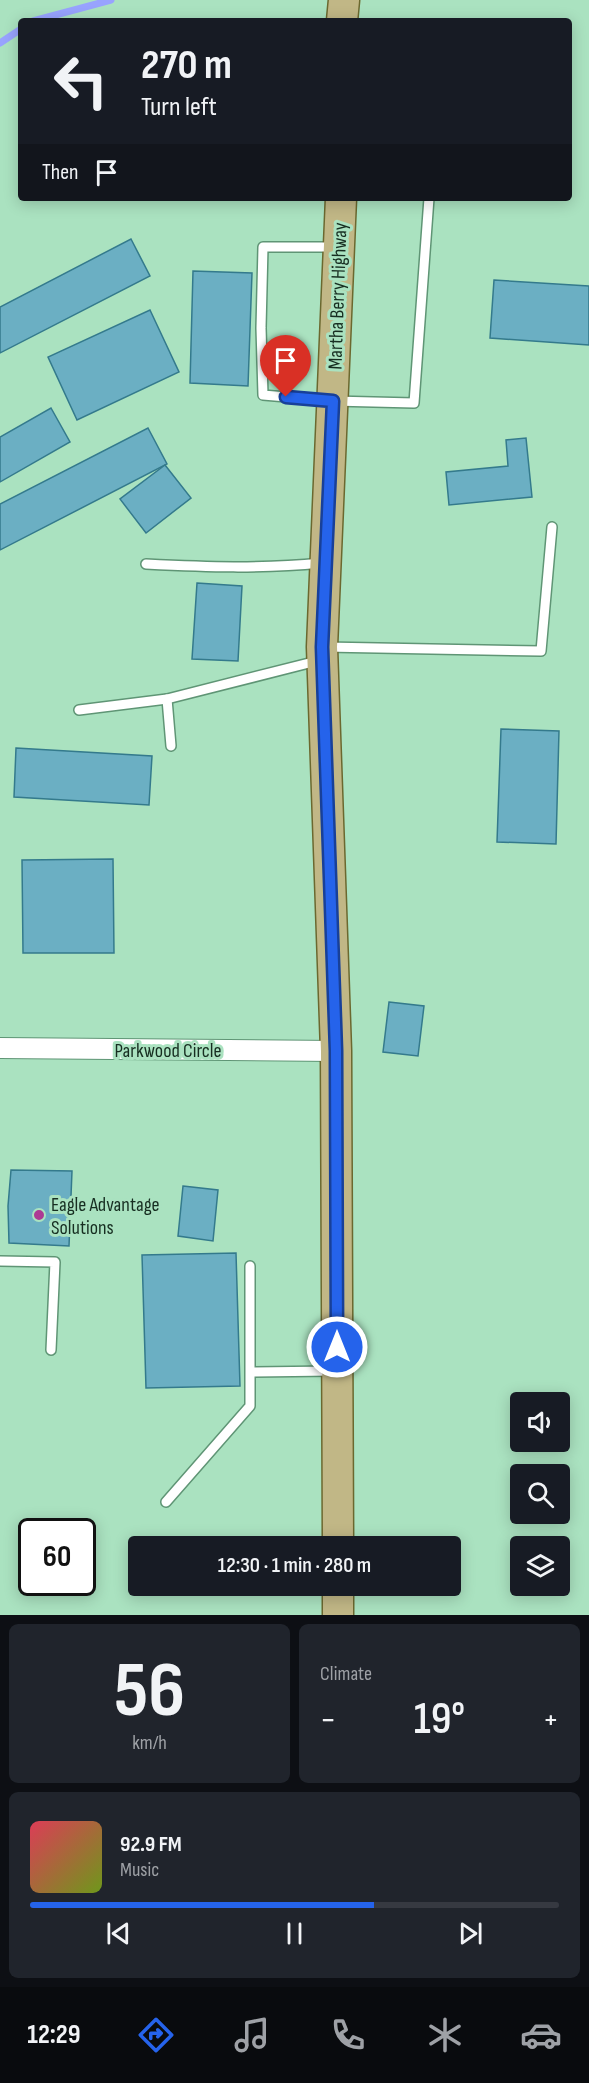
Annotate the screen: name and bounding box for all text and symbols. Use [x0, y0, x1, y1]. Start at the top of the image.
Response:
text: 270 m [141, 40, 232, 91]
icon: left [42, 42, 120, 120]
text: Turn left [141, 91, 217, 123]
icon: arrive [90, 156, 123, 189]
text: Then [42, 159, 78, 186]
street label: Martha Berry Highway [323, 222, 353, 370]
pin [260, 335, 311, 397]
icon: arrive [269, 344, 302, 377]
street label: Parkwood Circle [114, 1039, 222, 1063]
place label: Eagle Advantage Solutions [51, 1193, 160, 1240]
marker: Eagle Advantage Solutions [32, 1208, 46, 1222]
position arrow [305, 1315, 369, 1379]
map controls [510, 1392, 570, 1596]
button: sound [510, 1392, 570, 1452]
button: search [510, 1464, 570, 1524]
speed limit sign: 60 [18, 1518, 96, 1596]
button: layers [510, 1536, 570, 1596]
text: 12:30 · 1 min · 280 m [218, 1552, 371, 1579]
text: 56 [114, 1645, 185, 1738]
text: Climate [320, 1662, 372, 1686]
text: 19° [414, 1692, 465, 1747]
text: − [320, 1700, 336, 1740]
text: + [543, 1700, 559, 1740]
text: km/h [132, 1731, 167, 1755]
text: 92.9 FM [120, 1831, 182, 1858]
text: Music [120, 1858, 159, 1882]
icon: previous [102, 1917, 135, 1950]
icon: pause [278, 1917, 311, 1950]
icon: next [454, 1917, 487, 1950]
icon: directions [135, 2014, 177, 2056]
icon: music [231, 2014, 273, 2056]
icon: phone [327, 2014, 369, 2056]
icon: climate [424, 2014, 466, 2056]
icon: car [520, 2014, 562, 2056]
text: 12:29 [27, 2019, 81, 2051]

